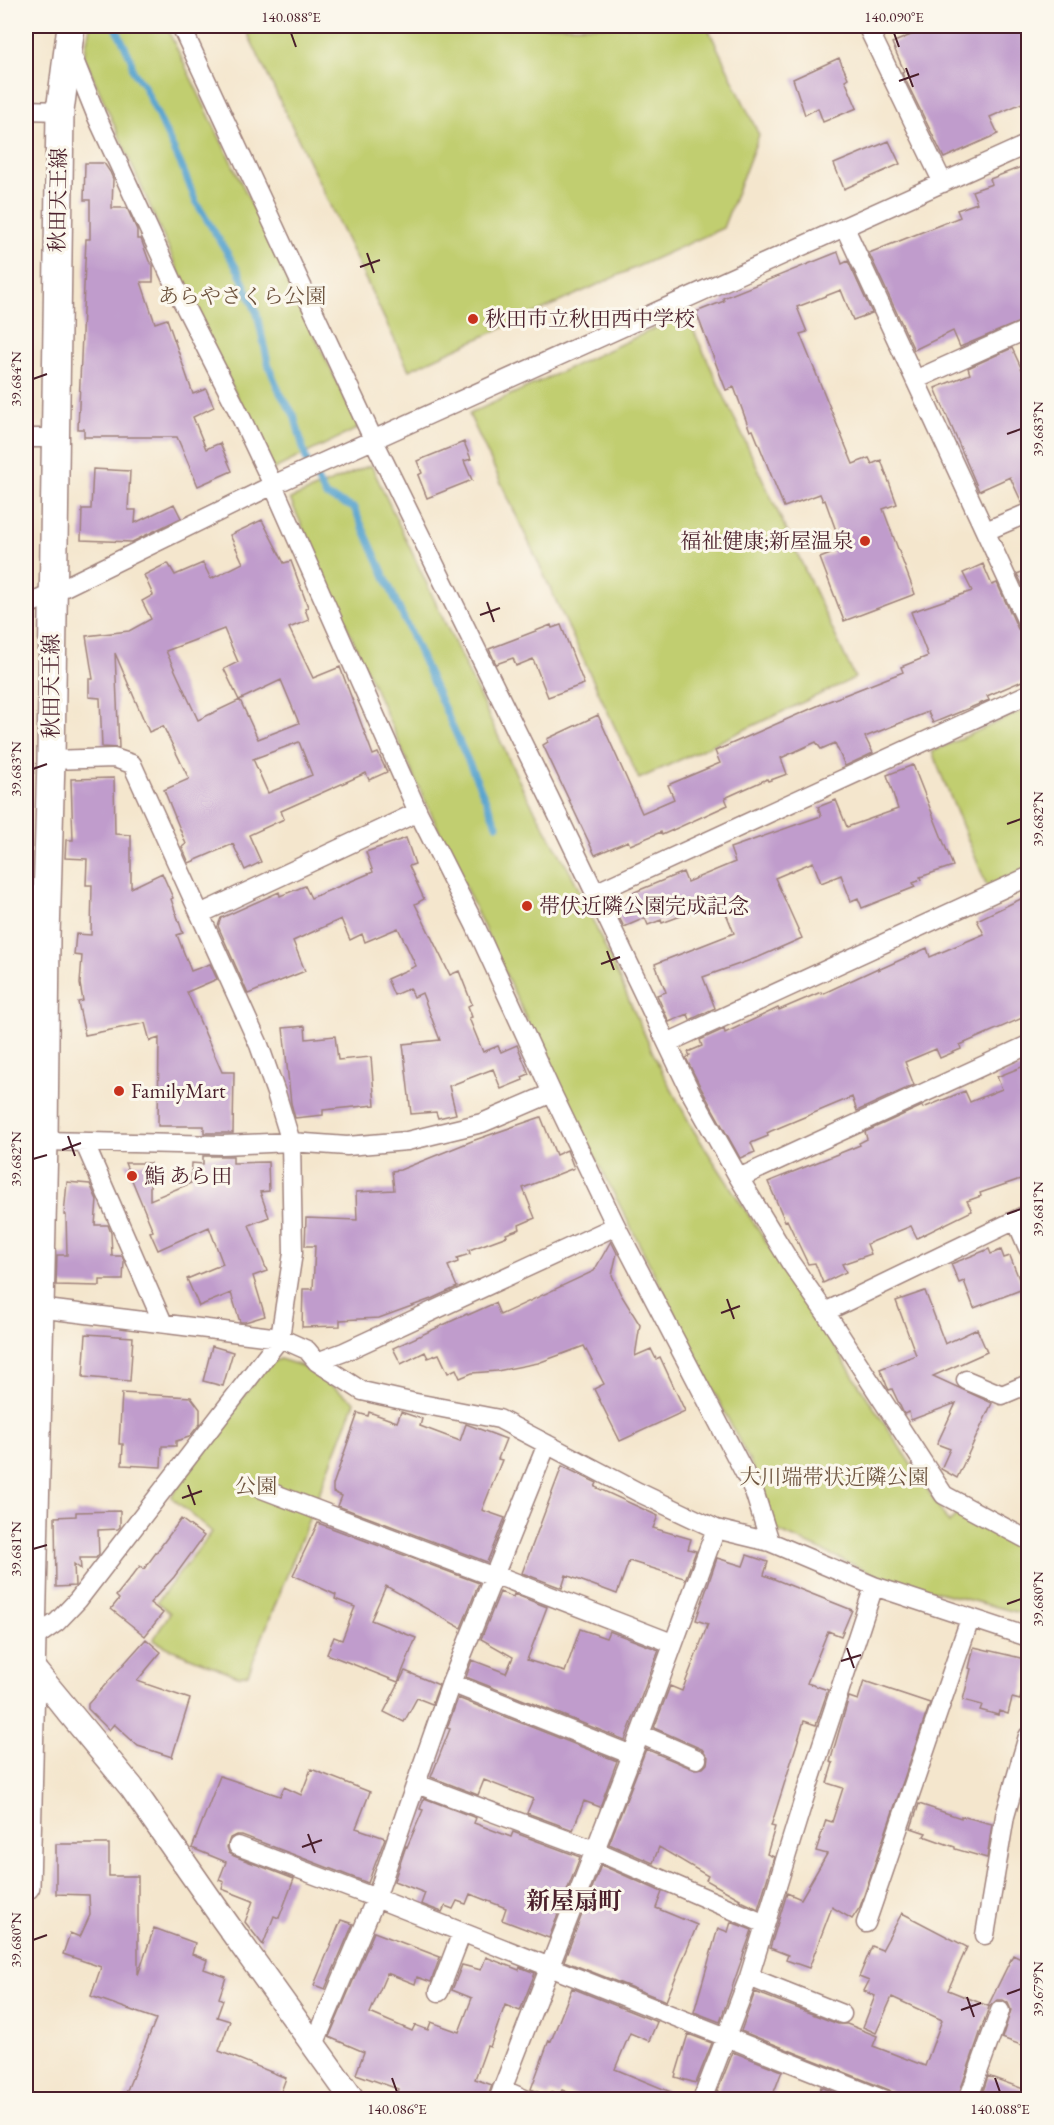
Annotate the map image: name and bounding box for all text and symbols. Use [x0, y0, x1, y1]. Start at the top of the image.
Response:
text: 140.088°E [261, 7, 321, 26]
text: 140.090°E [864, 7, 924, 26]
street label: 秋田天王線 [43, 147, 72, 253]
park label: あらやさくら公園 [158, 282, 326, 309]
place label: 秋田市立秋田西中学校 [485, 305, 695, 332]
marker: 秋田市立秋田西中学校 [466, 312, 480, 326]
text: 39.684°N [6, 351, 25, 407]
text: 39.683°N [1028, 401, 1047, 457]
place label: 福祉健康;新屋温泉 [680, 527, 853, 554]
marker: 福祉健康;新屋温泉 [858, 534, 872, 548]
street label: 秋田天王線 [37, 634, 64, 739]
text: 39.683°N [6, 741, 25, 797]
text: 39.682°N [1028, 791, 1047, 847]
place label: 帯伏近隣公園完成記念 [539, 892, 749, 919]
marker: 帯伏近隣公園完成記念 [520, 899, 534, 913]
place label: FamilyMart [131, 1077, 226, 1104]
marker: FamilyMart [112, 1084, 126, 1098]
text: 39.682°N [6, 1131, 25, 1187]
place label: 鮨 あら田 [144, 1162, 232, 1189]
marker: 鮨 あら田 [125, 1169, 139, 1183]
text: 39.681°N [1028, 1181, 1047, 1237]
park label: 大川端帯状近隣公園 [740, 1463, 929, 1490]
park label: 公園 [235, 1472, 277, 1499]
text: 39.681°N [6, 1521, 25, 1577]
text: 39.680°N [1028, 1571, 1047, 1627]
district label: 新屋扇町 [526, 1885, 622, 1916]
text: 39.680°N [6, 1912, 25, 1968]
text: 39.679°N [1028, 1961, 1047, 2017]
text: 140.086°E [367, 2099, 427, 2118]
text: 140.088°E [970, 2099, 1030, 2118]

